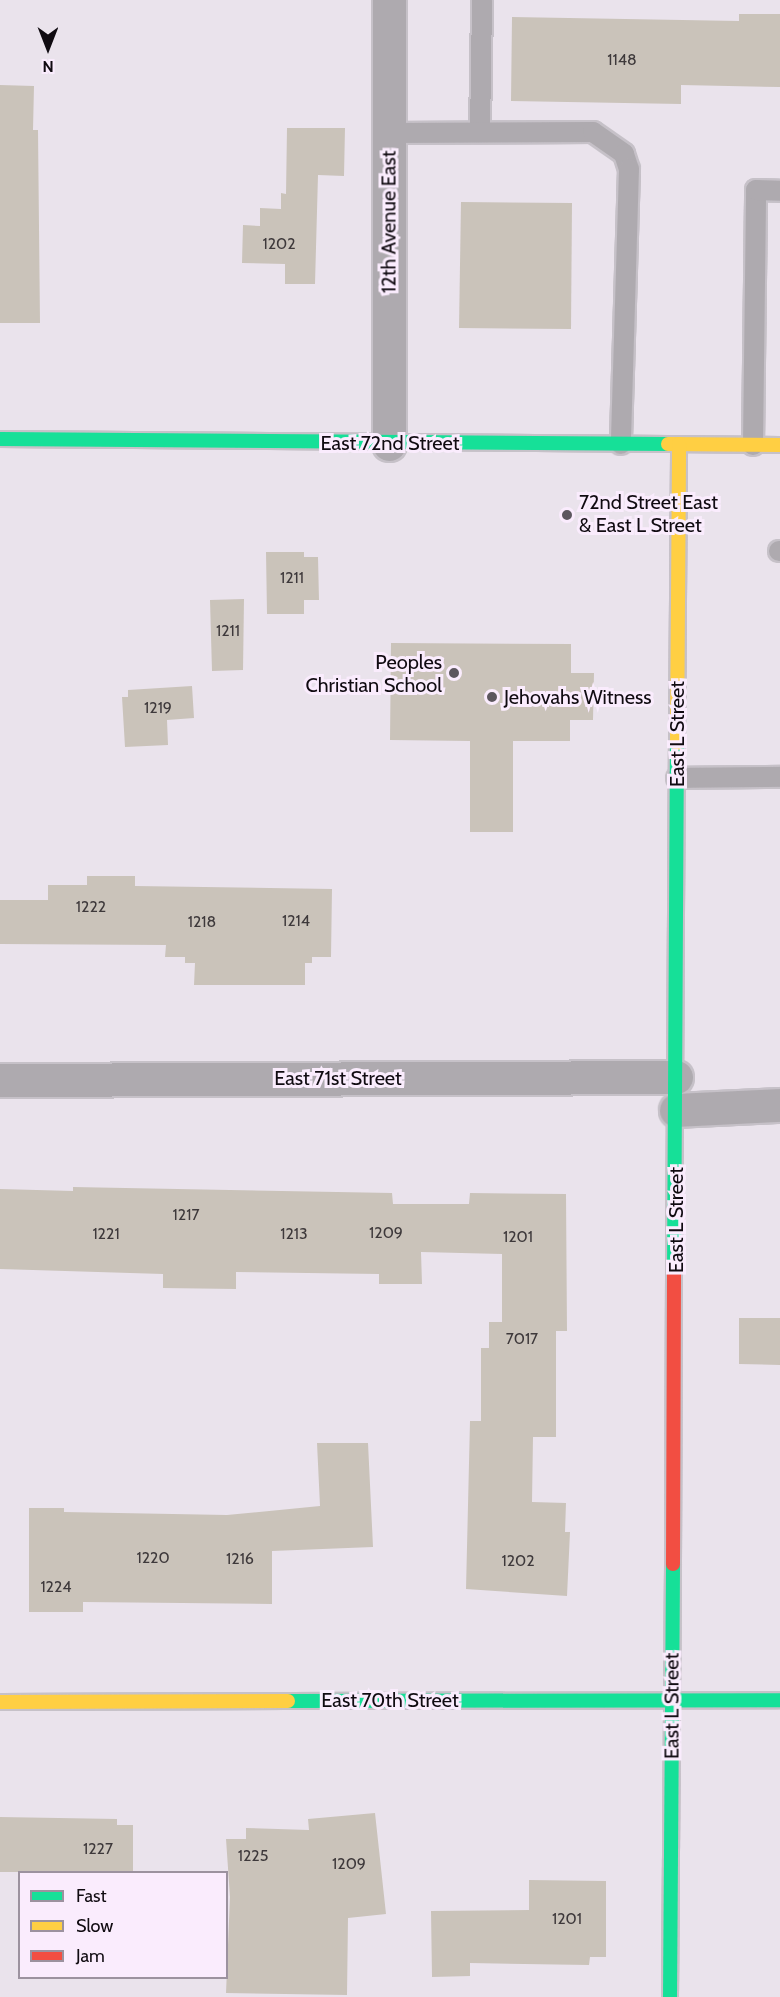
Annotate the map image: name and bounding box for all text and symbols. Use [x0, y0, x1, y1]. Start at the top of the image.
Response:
north arrow [18, 18, 78, 78]
house number: 1148 [607, 50, 637, 70]
text: N [42, 57, 54, 76]
street label: 12th Avenue East [377, 151, 401, 293]
house number: 1202 [262, 234, 296, 254]
street label: East 72nd Street [321, 431, 459, 455]
place label: 72nd Street East & East L Street [579, 491, 718, 538]
marker: 72nd Street East & East L Street [560, 508, 574, 522]
house number: 1211 [280, 568, 304, 588]
house number: 1211 [216, 621, 240, 641]
place label: Peoples Christian School [305, 650, 442, 697]
marker: Peoples Christian School [447, 666, 461, 680]
street label: East L Street [665, 681, 689, 787]
place label: Jehovahs Witness [504, 685, 651, 709]
marker: Jehovahs Witness [485, 690, 499, 704]
house number: 1219 [144, 698, 172, 718]
house number: 1222 [76, 897, 106, 917]
house number: 1214 [282, 911, 310, 931]
house number: 1218 [188, 912, 216, 932]
street label: East 71st Street [274, 1066, 402, 1090]
street label: East L Street [664, 1167, 688, 1273]
house number: 1217 [173, 1205, 199, 1225]
house number: 1209 [369, 1223, 403, 1243]
house number: 1221 [92, 1224, 120, 1244]
house number: 1213 [280, 1224, 308, 1244]
house number: 1201 [503, 1227, 533, 1247]
house number: 7017 [506, 1329, 538, 1349]
house number: 1220 [136, 1548, 170, 1568]
house number: 1216 [226, 1549, 254, 1569]
house number: 1202 [501, 1551, 535, 1571]
house number: 1224 [40, 1577, 72, 1597]
street label: East L Street [660, 1653, 684, 1759]
street label: East 70th Street [321, 1688, 459, 1712]
house number: 1227 [83, 1839, 113, 1859]
house number: 1225 [238, 1846, 268, 1866]
house number: 1209 [332, 1854, 366, 1874]
legend [18, 1871, 228, 1979]
text: Fast [76, 1885, 107, 1907]
house number: 1201 [552, 1909, 582, 1929]
text: Slow [76, 1915, 113, 1937]
text: Jam [76, 1945, 105, 1967]

